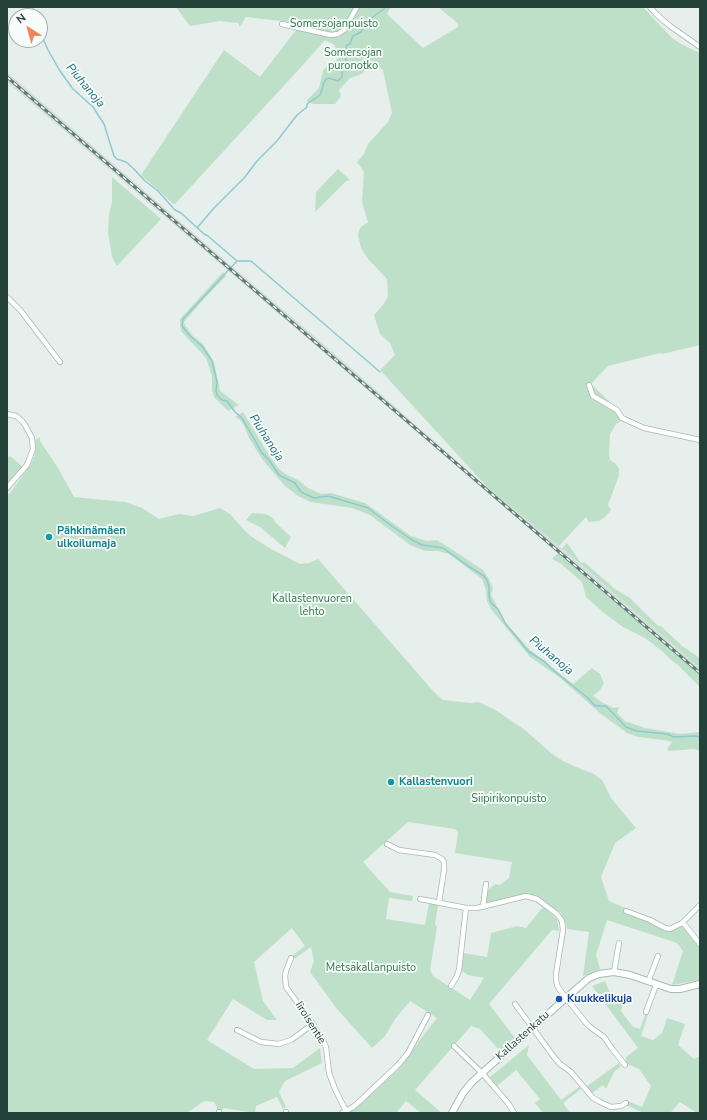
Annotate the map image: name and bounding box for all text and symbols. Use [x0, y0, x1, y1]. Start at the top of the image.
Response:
north arrow [8, 8, 48, 48]
text: N [13, 10, 29, 27]
park label: Somersojanpuisto [290, 17, 378, 31]
park label: Somersojan puronotko [324, 46, 382, 72]
water label: Piuhanoja [62, 61, 108, 111]
water label: Piuhanoja [246, 412, 286, 464]
place label: Pähkinämäen ulkoilumaja [57, 524, 126, 550]
marker: Pähkinämäen ulkoilumaja [44, 532, 54, 542]
park label: Kallastenvuoren lehto [272, 592, 352, 618]
water label: Piuhanoja [526, 633, 576, 679]
place label: Kallastenvuori [399, 775, 473, 789]
marker: Kallastenvuori [386, 777, 396, 787]
park label: Siipirikonpuisto [471, 792, 547, 806]
park label: Metsäkallanpuisto [326, 961, 416, 975]
place label: Kuukkelikuja [567, 992, 632, 1006]
marker: Kuukkelikuja [554, 994, 564, 1004]
street label: Iiroisentie [292, 999, 328, 1047]
street label: Kallastenkatu [494, 1009, 552, 1063]

